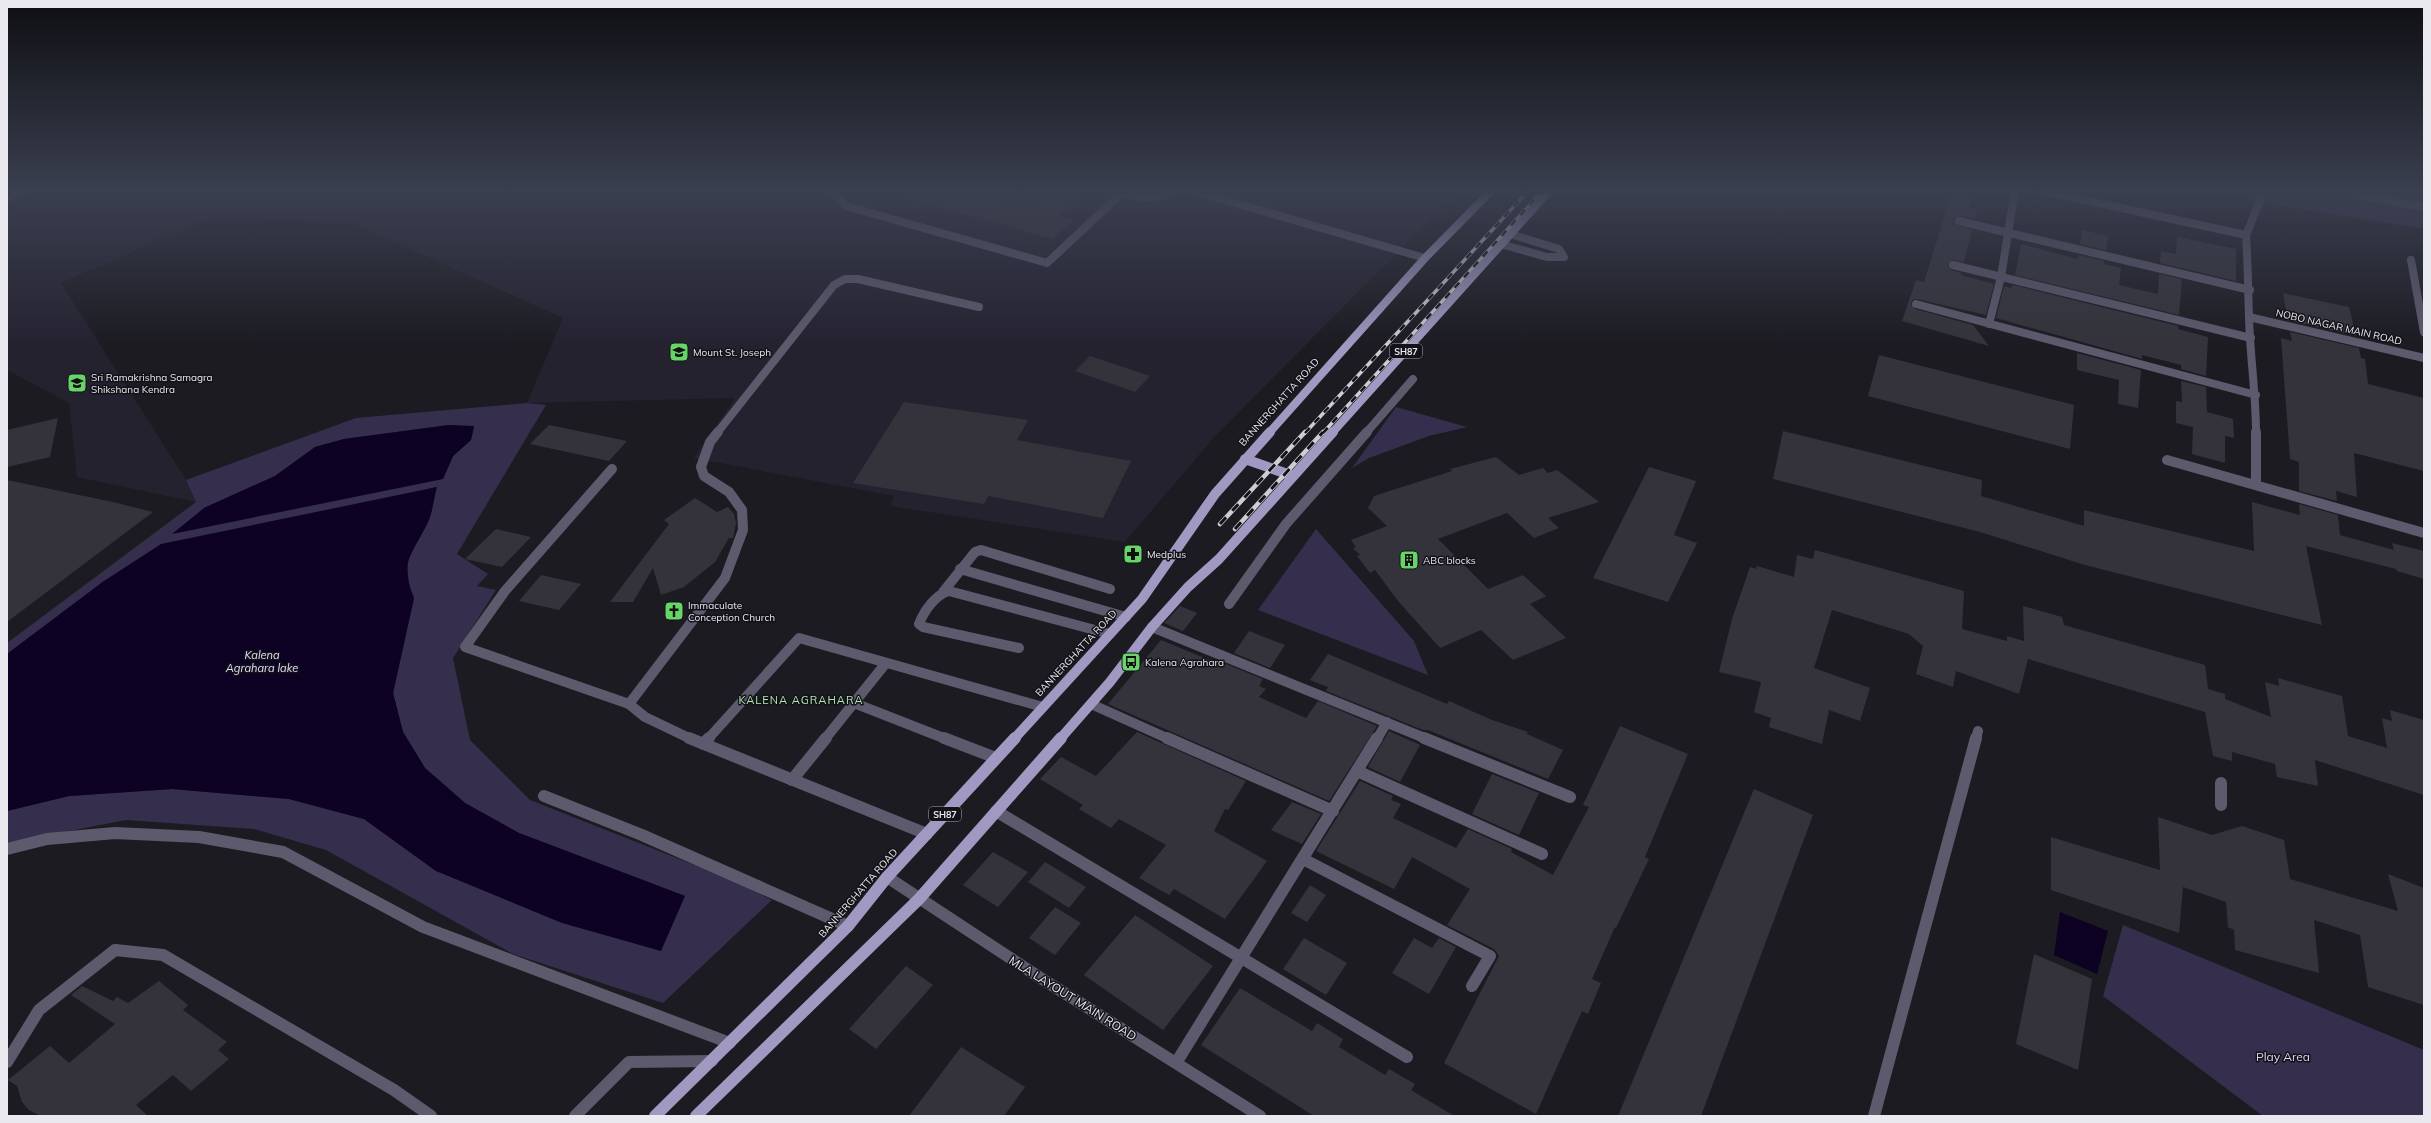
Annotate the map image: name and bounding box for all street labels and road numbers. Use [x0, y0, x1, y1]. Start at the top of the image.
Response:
street label: NOBO NAGAR MAIN ROAD [2275, 306, 2403, 348]
road number: SH87 [1390, 344, 1422, 358]
street label: BANNERGHATTA ROAD [1236, 355, 1322, 449]
street label: BANNERGHATTA ROAD [1032, 607, 1120, 699]
road number: SH87 [929, 807, 961, 821]
street label: BANNERGHATTA ROAD [816, 846, 900, 940]
street label: MLA LAYOUT MAIN ROAD [1006, 953, 1140, 1043]

